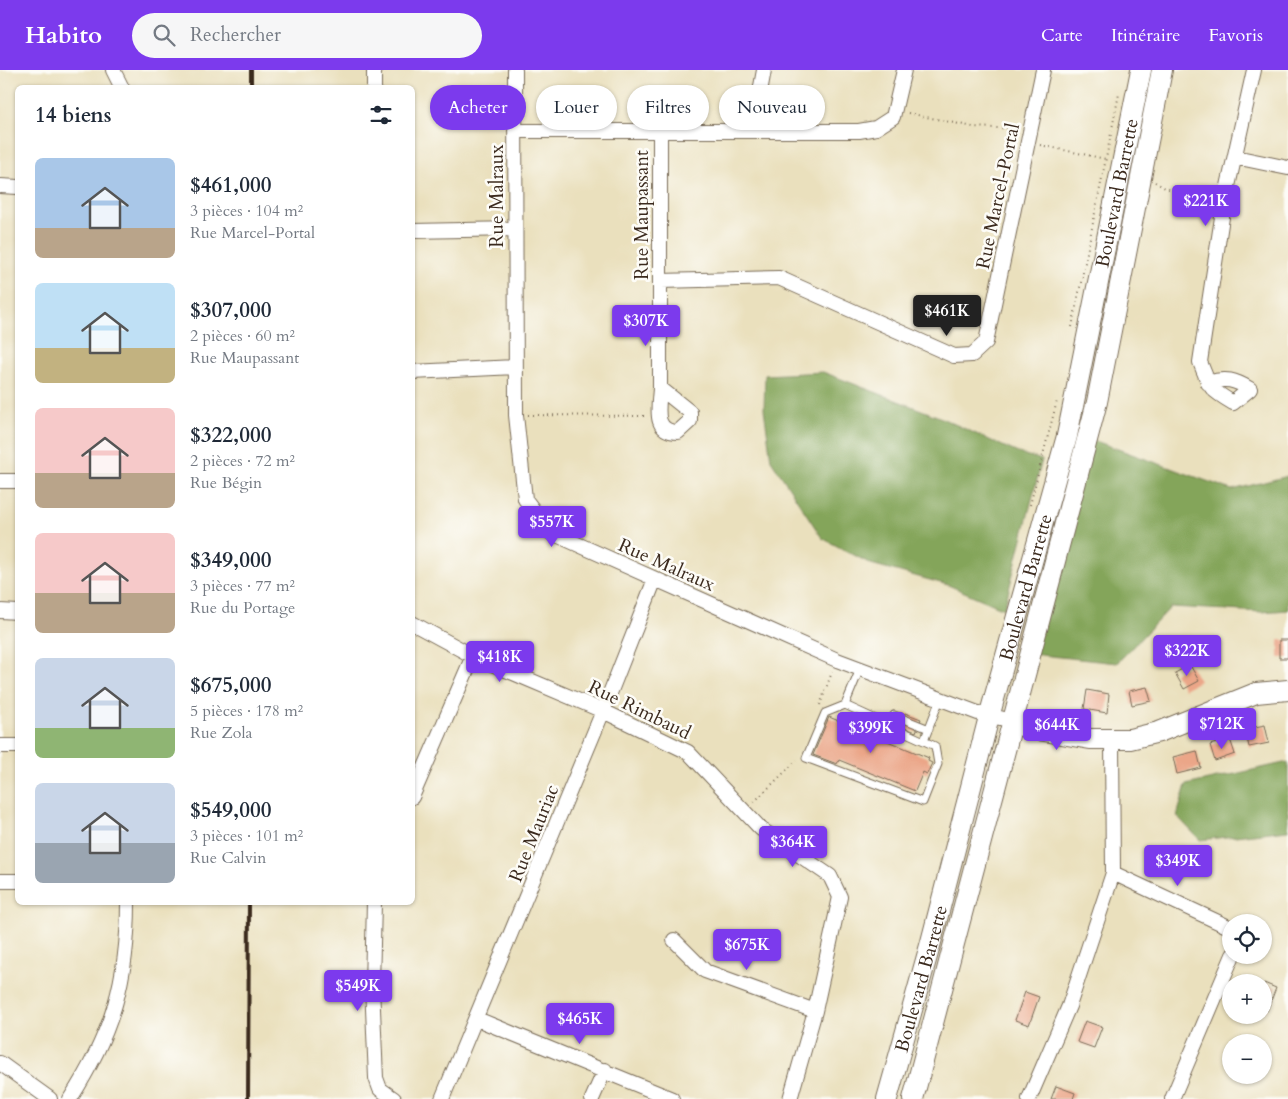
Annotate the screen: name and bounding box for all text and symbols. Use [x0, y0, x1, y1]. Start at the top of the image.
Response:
search box [132, 13, 482, 58]
text: Habito [25, 19, 102, 52]
icon: search [150, 21, 178, 49]
text: Rechercher [190, 22, 281, 48]
text: Carte [1041, 23, 1083, 48]
text: Itinéraire [1111, 23, 1180, 48]
text: Favoris [1208, 23, 1263, 48]
chip: Acheter [430, 85, 526, 130]
chip: Louer [536, 85, 617, 130]
chip: Filtres [627, 85, 709, 130]
chip: Nouveau [719, 85, 825, 130]
text: 14 biens [35, 101, 111, 130]
icon: filters [367, 101, 395, 129]
street label: Boulevard Barrette [1089, 116, 1145, 270]
street label: Rue Marcel-Portal [970, 121, 1026, 272]
street label: Rue Malraux [484, 144, 510, 248]
street label: Rue Maupassant [629, 150, 655, 280]
text: $461,000 [190, 171, 271, 200]
icon: home [75, 178, 135, 238]
pin: $221K [1171, 184, 1241, 227]
text: $221K [1183, 190, 1229, 212]
text: 3 pièces · 104 m² [190, 200, 303, 222]
text: Rue Marcel-Portal [190, 222, 315, 244]
pin: $461K [912, 294, 982, 337]
text: $307,000 [190, 296, 271, 325]
text: $461K [924, 300, 970, 322]
icon: home [75, 303, 135, 363]
pin: $307K [611, 304, 681, 347]
text: $307K [623, 310, 669, 332]
text: 2 pièces · 60 m² [190, 325, 295, 347]
text: Rue Maupassant [190, 347, 299, 369]
text: $322,000 [190, 421, 271, 450]
icon: home [75, 428, 135, 488]
text: 2 pièces · 72 m² [190, 450, 295, 472]
text: Rue Bégin [190, 472, 262, 494]
pin: $557K [517, 506, 587, 548]
text: $557K [529, 511, 575, 533]
street label: Boulevard Barrette [993, 511, 1059, 664]
street label: Rue Malraux [614, 532, 720, 598]
text: $349,000 [190, 546, 271, 575]
icon: home [75, 553, 135, 613]
text: 3 pièces · 77 m² [190, 575, 295, 597]
text: Rue du Portage [190, 597, 295, 619]
pin: $322K [1152, 634, 1222, 677]
pin: $418K [465, 640, 535, 683]
text: $322K [1164, 640, 1210, 662]
text: $418K [477, 646, 523, 668]
text: $675,000 [190, 671, 271, 700]
street label: Rue Rimbaud [584, 674, 695, 746]
icon: home [75, 678, 135, 738]
text: 5 pièces · 178 m² [190, 700, 303, 722]
pin: $644K [1022, 708, 1092, 751]
pin: $712K [1187, 708, 1257, 750]
pin: $399K [836, 712, 906, 754]
text: $712K [1199, 713, 1245, 735]
text: $644K [1034, 714, 1080, 736]
text: $399K [848, 717, 894, 739]
text: Rue Zola [190, 722, 252, 744]
street label: Rue Mauriac [503, 780, 565, 886]
text: $549,000 [190, 796, 271, 825]
icon: home [75, 803, 135, 863]
text: 3 pièces · 101 m² [190, 825, 303, 847]
pin: $364K [758, 826, 828, 868]
text: $364K [770, 831, 816, 853]
pin: $349K [1143, 844, 1213, 887]
text: Rue Calvin [190, 847, 266, 869]
text: $349K [1155, 850, 1201, 872]
street label: Boulevard Barrette [889, 903, 954, 1055]
map controls [1222, 914, 1272, 1084]
button: locate [1222, 914, 1272, 964]
pin: $675K [712, 928, 782, 971]
text: $675K [724, 934, 770, 956]
pin: $549K [323, 970, 393, 1012]
button: + [1222, 974, 1272, 1024]
text: $549K [335, 975, 381, 997]
pin: $465K [545, 1002, 615, 1045]
text: $465K [557, 1008, 603, 1030]
button: − [1222, 1034, 1272, 1084]

